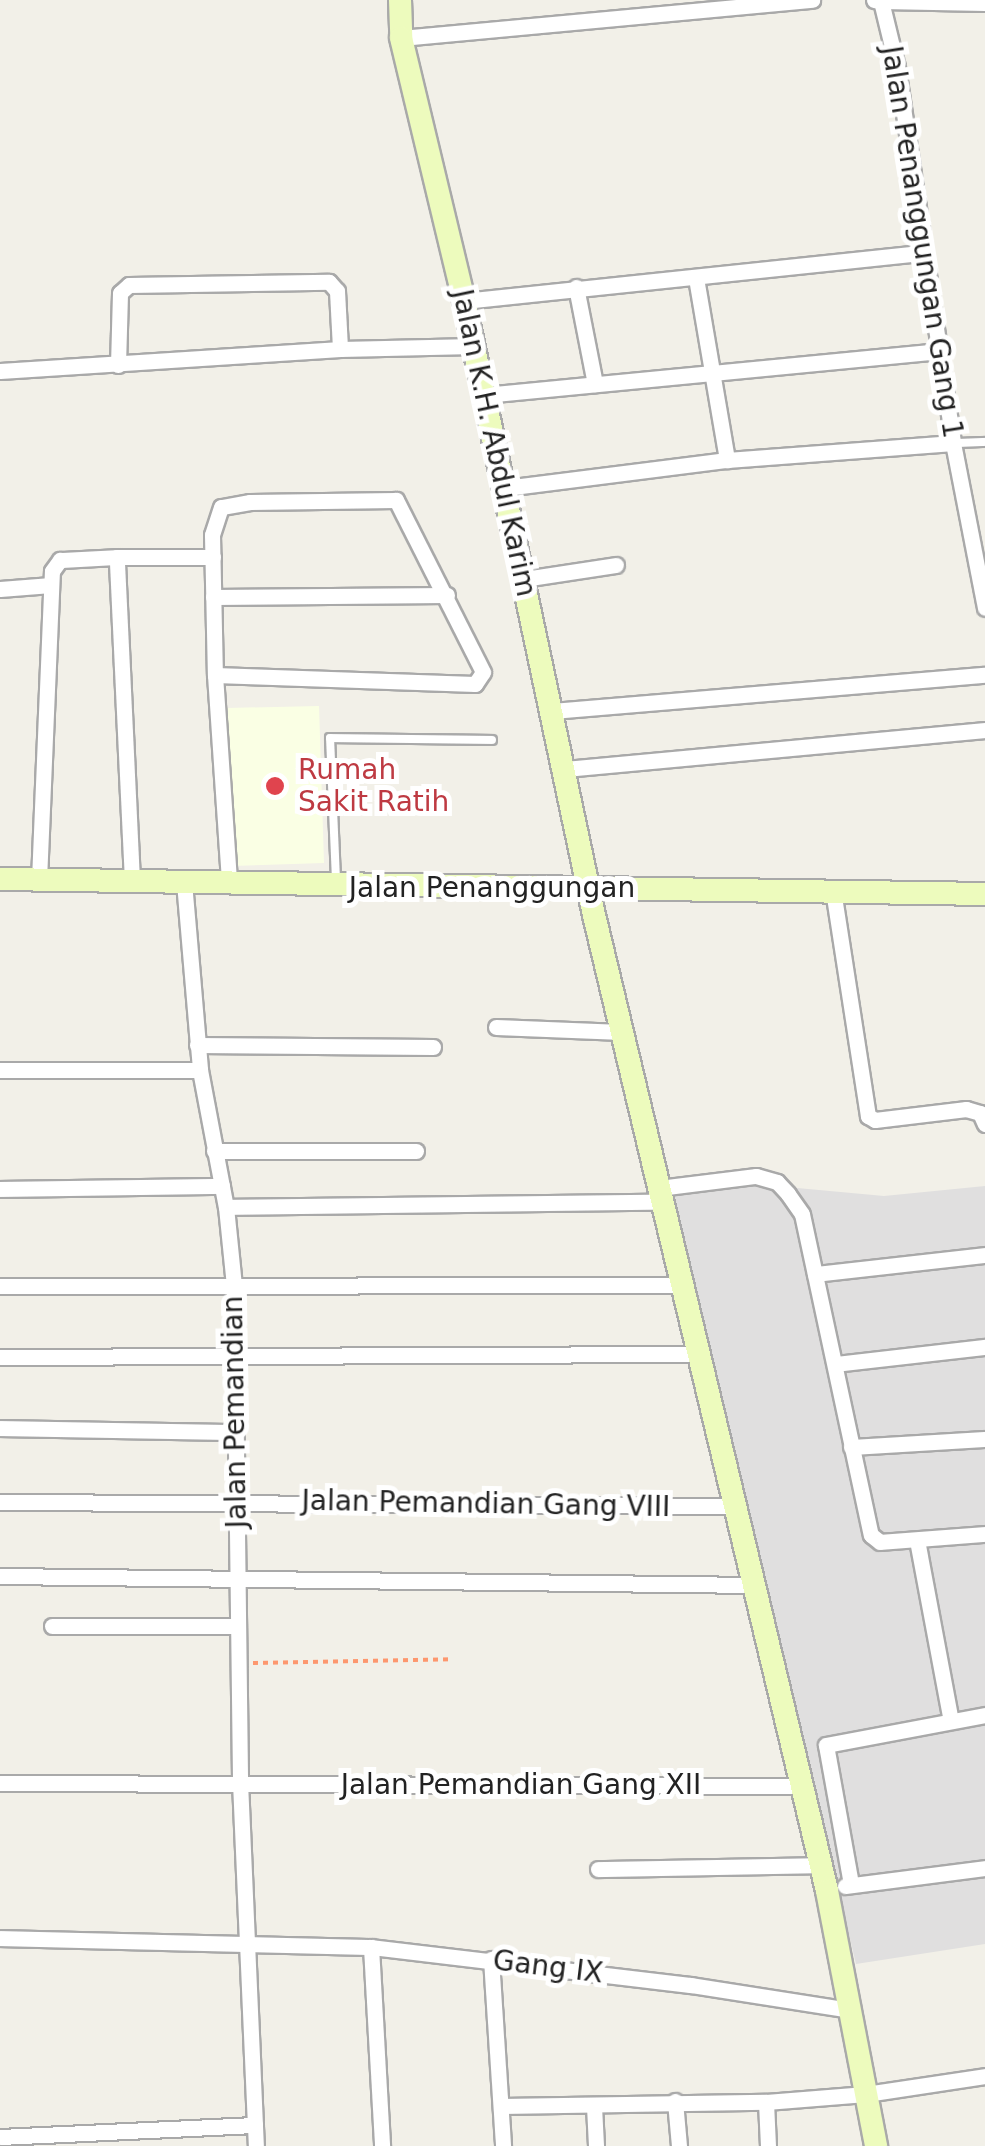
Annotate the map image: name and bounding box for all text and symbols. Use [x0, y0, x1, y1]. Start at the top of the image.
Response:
street label: Jalan Penanggungan Gang 1 [874, 44, 970, 440]
street label: Jalan K.H. Abdul Karim [445, 286, 543, 600]
place label: Rumah Sakit Ratih [298, 753, 449, 819]
marker: Rumah Sakit Ratih [262, 773, 288, 799]
street label: Jalan Penanggungan [349, 871, 635, 905]
street label: Jalan Pemandian [216, 1295, 254, 1529]
street label: Jalan Pemandian Gang VIII [301, 1484, 671, 1524]
street label: Jalan Pemandian Gang XII [341, 1768, 701, 1802]
street label: Gang IX [491, 1944, 605, 1990]

